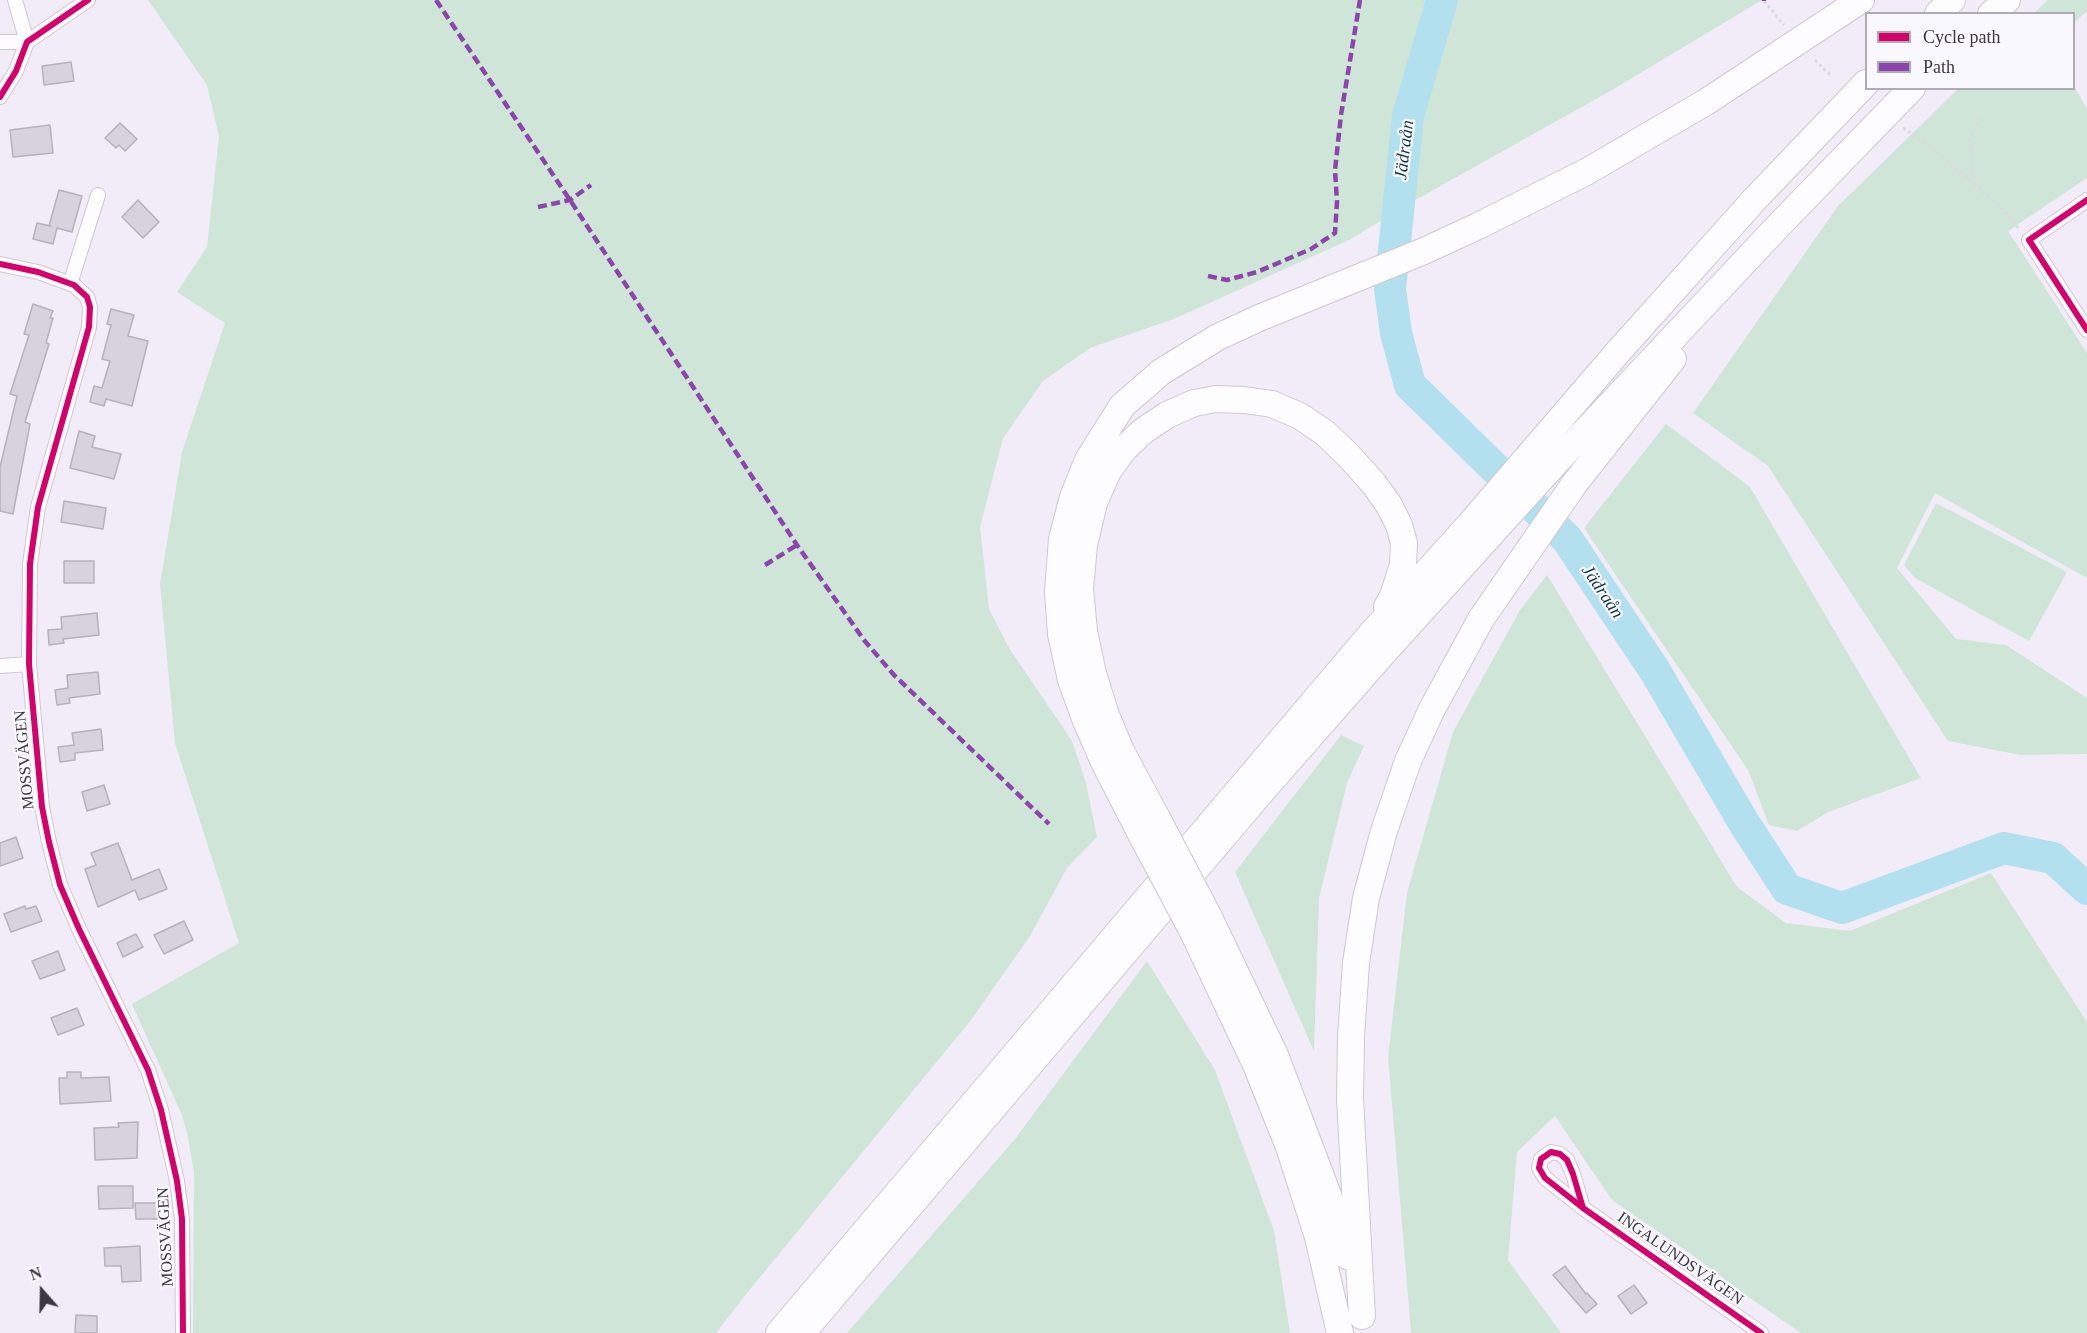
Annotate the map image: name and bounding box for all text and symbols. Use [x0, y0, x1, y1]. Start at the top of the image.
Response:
legend [1865, 12, 2075, 90]
text: Cycle path [1923, 27, 2000, 47]
text: Path [1923, 57, 1955, 77]
water label: Jädraån [1391, 119, 1419, 181]
water label: Jädraån [1576, 561, 1628, 623]
street label: MOSSVÄGEN [11, 710, 39, 810]
street label: MOSSVÄGEN [154, 1187, 178, 1287]
street label: INGALUNDSVÄGEN [1613, 1208, 1747, 1310]
north arrow [12, 1261, 72, 1321]
text: N [27, 1264, 44, 1284]

